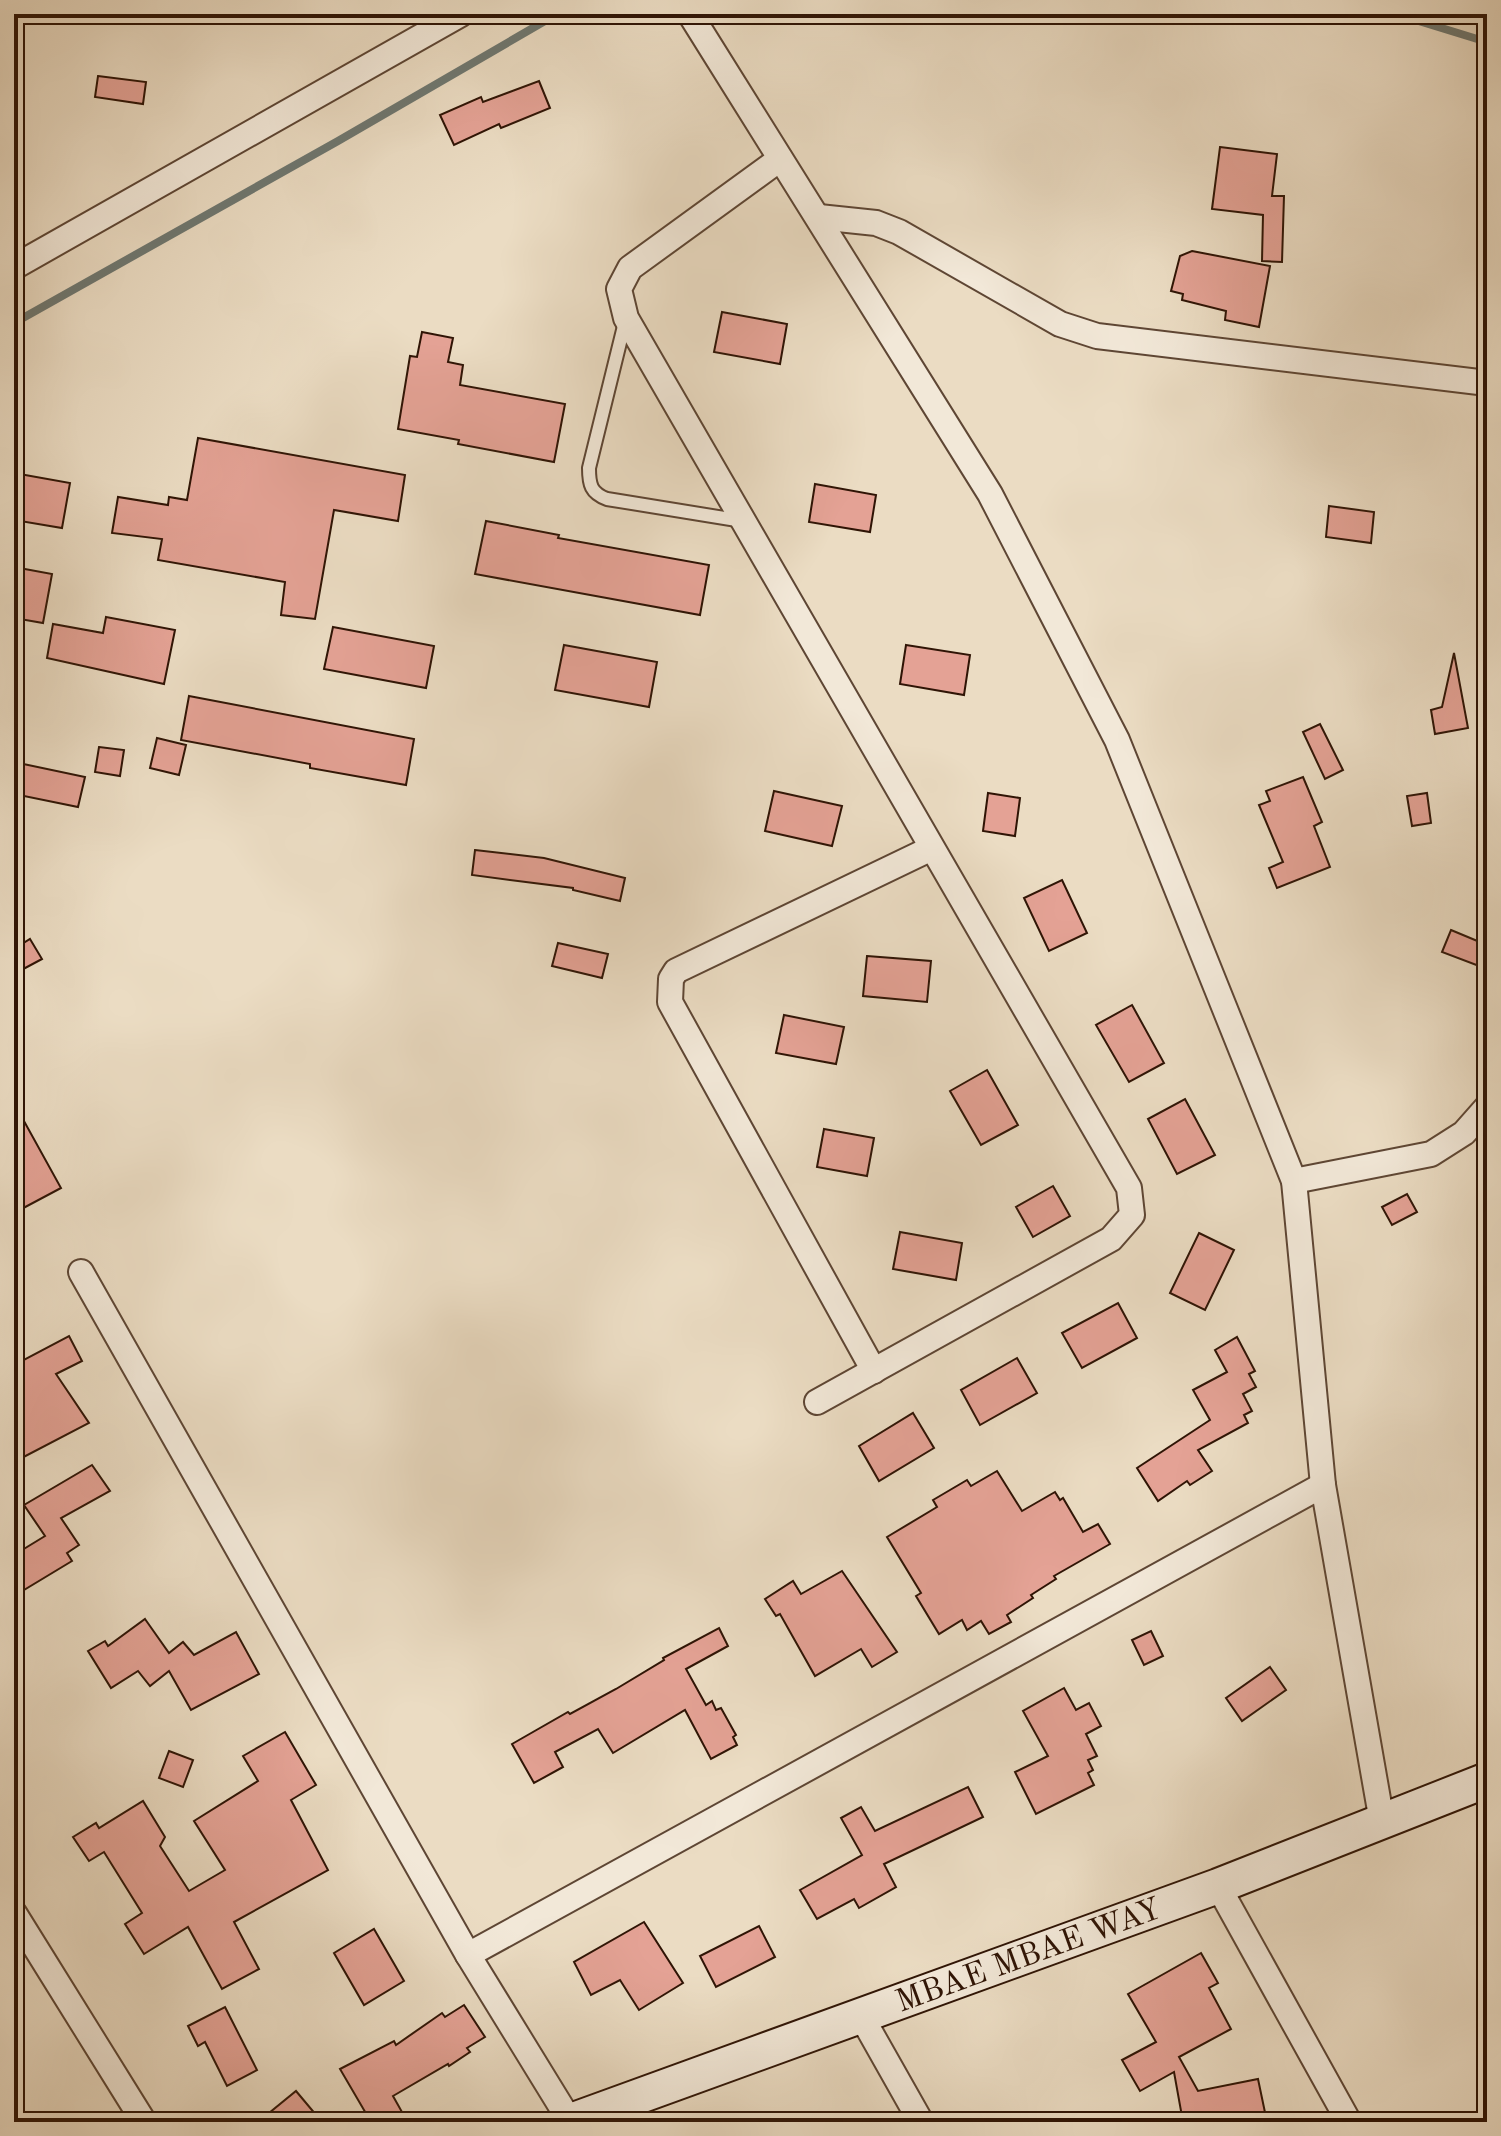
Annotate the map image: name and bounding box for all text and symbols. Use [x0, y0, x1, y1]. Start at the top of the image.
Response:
street label: MBAE MBAE WAY [892, 1894, 1166, 2020]

